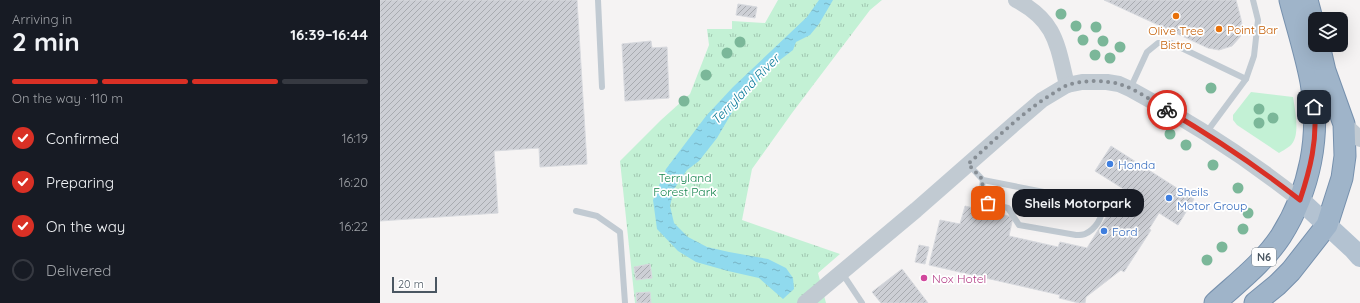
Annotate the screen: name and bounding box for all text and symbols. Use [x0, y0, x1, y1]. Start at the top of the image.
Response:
text: Arriving in [12, 11, 72, 27]
marker: Olive Tree Bistro [1171, 11, 1181, 21]
map controls [1308, 12, 1348, 52]
button: layers [1308, 12, 1348, 52]
place label: Point Bar [1227, 22, 1278, 37]
place label: Olive Tree Bistro [1148, 23, 1204, 52]
marker: Point Bar [1214, 24, 1224, 34]
text: 2 min [12, 25, 80, 58]
text: 16:39–16:44 [290, 25, 368, 44]
water label: Terryland River [707, 49, 784, 127]
text: On the way · 110 m [12, 90, 123, 106]
courier [1147, 90, 1187, 130]
pin [1297, 90, 1331, 124]
icon: home [1303, 96, 1325, 118]
icon: bike [1156, 99, 1178, 121]
icon: check [12, 127, 34, 149]
text: Confirmed [46, 129, 119, 148]
text: 16:19 [342, 130, 368, 146]
place label: Honda [1118, 157, 1155, 172]
marker: Honda [1105, 159, 1115, 169]
park label: Terryland Forest Park [653, 170, 717, 199]
icon: check [12, 171, 34, 193]
text: Preparing [46, 173, 114, 192]
text: 16:20 [339, 174, 368, 190]
place label: Sheils Motor Group [1177, 184, 1247, 213]
pin [971, 186, 1005, 220]
callout: Sheils Motorpark [1012, 189, 1144, 217]
icon: bag [977, 192, 999, 214]
marker: Sheils Motor Group [1164, 193, 1174, 203]
text: Sheils Motorpark [1025, 195, 1131, 211]
icon: check [12, 215, 34, 237]
text: On the way [46, 217, 125, 236]
text: 16:22 [339, 218, 368, 234]
place label: Ford [1112, 224, 1138, 239]
marker: Ford [1099, 226, 1109, 236]
road number: N6 [1252, 248, 1276, 266]
text: Delivered [46, 261, 111, 280]
place label: Nox Hotel [932, 271, 986, 286]
marker: Nox Hotel [919, 273, 929, 283]
scale bar [392, 275, 437, 294]
text: 20 m [398, 277, 424, 291]

